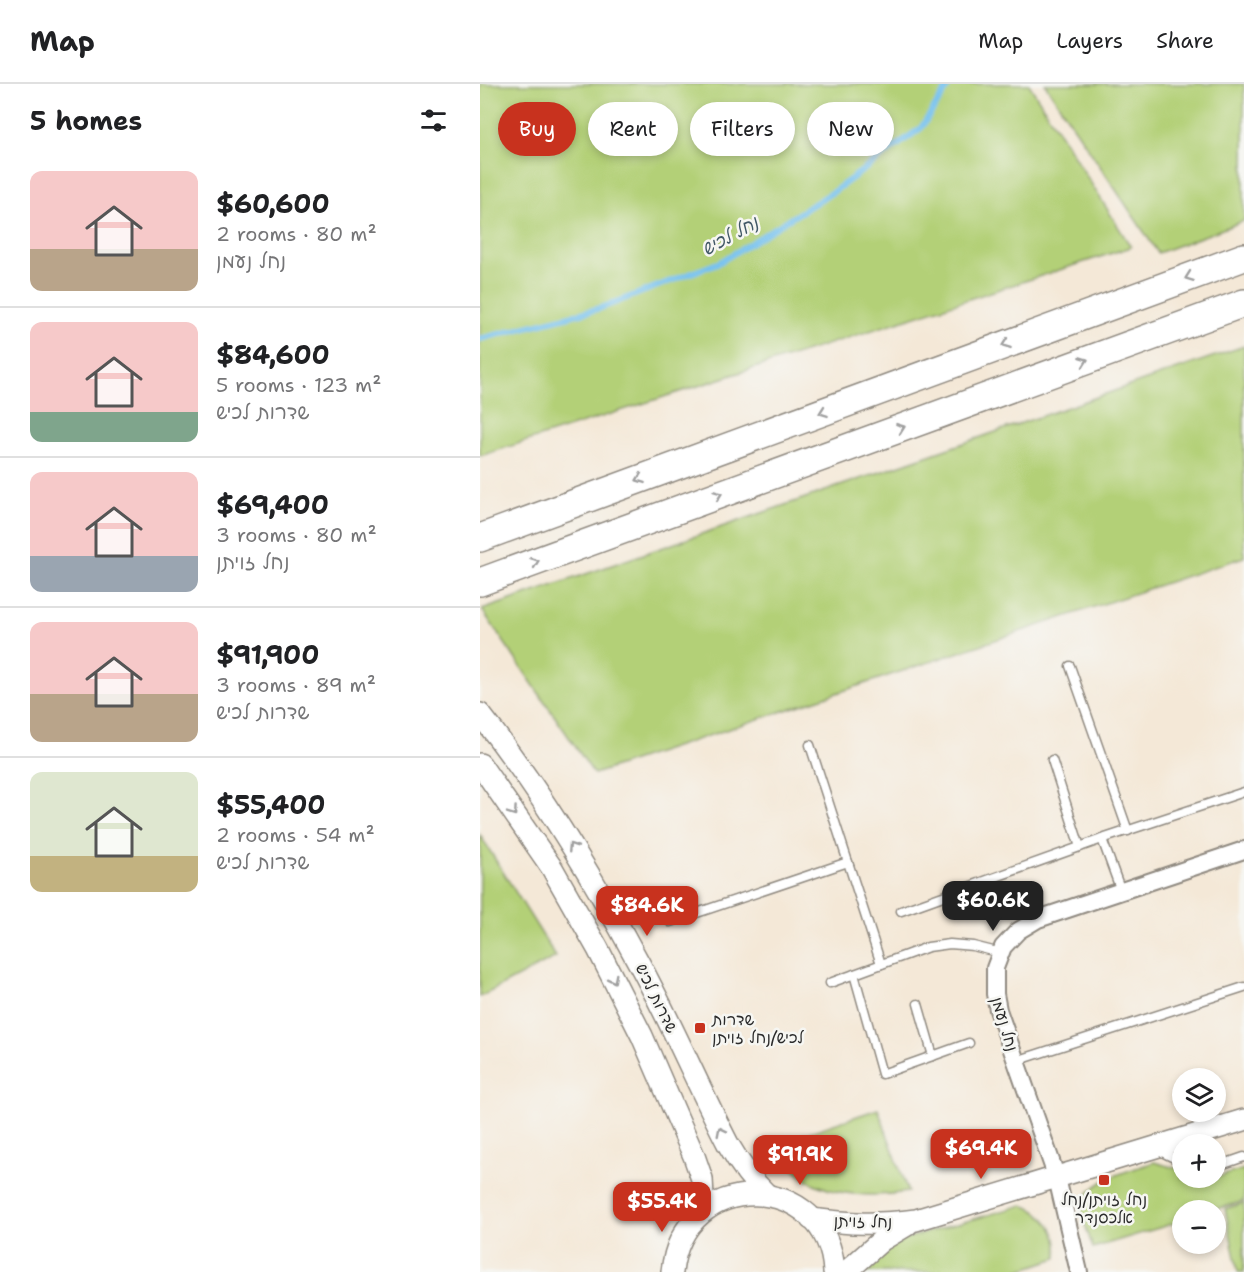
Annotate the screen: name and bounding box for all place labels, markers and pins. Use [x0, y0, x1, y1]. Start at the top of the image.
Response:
pin: $60.6K [944, 881, 1042, 932]
pin: $84.6K [598, 886, 696, 937]
place label: שדרות לכיש/נחל זויתן [711, 1009, 804, 1048]
marker: שדרות לכיש/נחל זויתן [693, 1021, 707, 1035]
pin: $69.4K [932, 1129, 1030, 1180]
pin: $91.9K [751, 1135, 849, 1186]
marker: נחל זויתן/נחל אלכסנדר [1097, 1173, 1111, 1187]
pin: $55.4K [613, 1182, 711, 1233]
place label: נחל זויתן/נחל אלכסנדר [1061, 1189, 1147, 1228]

